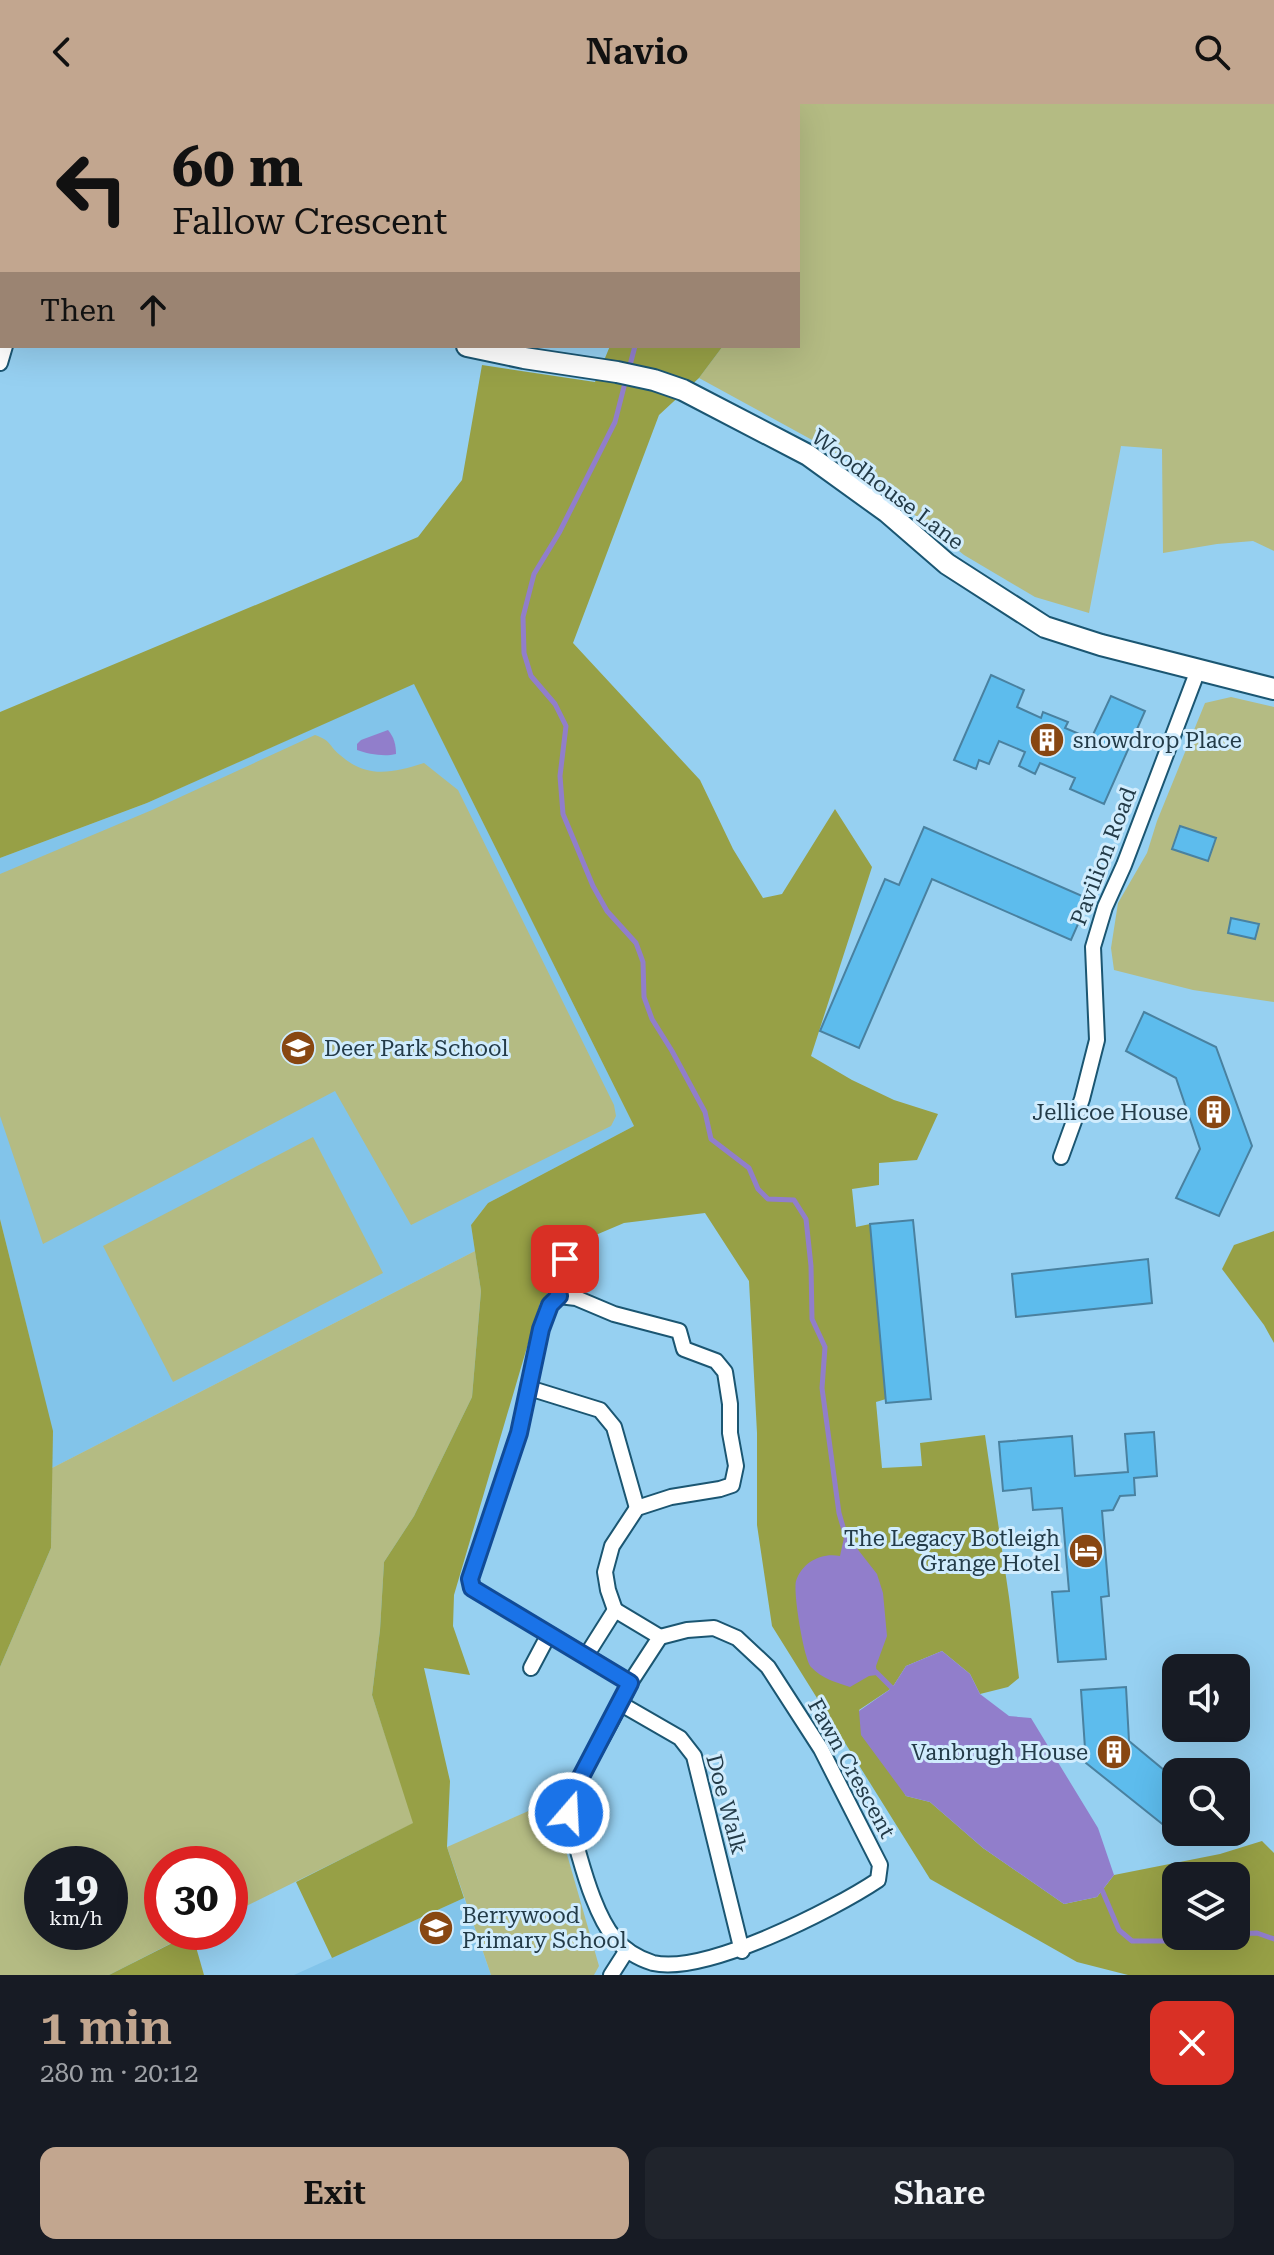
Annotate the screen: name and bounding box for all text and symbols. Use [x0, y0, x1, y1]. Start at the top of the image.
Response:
icon: back [40, 30, 84, 74]
icon: search [1190, 30, 1234, 74]
text: Navio [585, 31, 689, 73]
text: 60 m [172, 134, 303, 200]
icon: left [40, 136, 144, 240]
text: Fallow Crescent [172, 201, 447, 243]
icon: ahead [131, 288, 175, 332]
text: Then [40, 293, 115, 328]
street label: Woodhouse Lane [807, 424, 969, 555]
building icon: snowdrop Place [1028, 721, 1066, 759]
place label: snowdrop Place [1073, 728, 1242, 753]
street label: Pavilion Road [1066, 784, 1141, 929]
school or university icon: Deer Park School [279, 1029, 317, 1067]
place label: Deer Park School [324, 1036, 509, 1061]
building icon: Jellicoe House [1195, 1093, 1233, 1131]
place label: Jellicoe House [1032, 1100, 1188, 1125]
pin [531, 1225, 599, 1293]
icon: arrive [543, 1237, 587, 1281]
place label: The Legacy Botleigh Grange Hotel [844, 1526, 1060, 1576]
hotel icon: The Legacy Botleigh Grange Hotel [1067, 1532, 1105, 1570]
map controls [1162, 1654, 1250, 1950]
button: sound [1162, 1654, 1250, 1742]
street label: Fawn Crescent [803, 1694, 900, 1842]
building icon: Vanbrugh House [1095, 1733, 1133, 1771]
place label: Vanbrugh House [911, 1740, 1088, 1765]
street label: Doe Walk [701, 1751, 752, 1857]
button: search [1162, 1758, 1250, 1846]
position arrow [527, 1771, 611, 1855]
speed limit sign: 30 [144, 1846, 248, 1950]
button: layers [1162, 1862, 1250, 1950]
text: 19 [54, 1864, 98, 1911]
place label: Berrywood Primary School [462, 1903, 627, 1953]
text: km/h [49, 1906, 103, 1930]
school or university icon: Berrywood Primary School [417, 1909, 455, 1947]
text: 1 min [40, 2000, 172, 2056]
button: close [1150, 2001, 1234, 2085]
text: 280 m · 20:12 [40, 2058, 199, 2088]
button: Exit [40, 2147, 629, 2239]
button: Share [645, 2147, 1234, 2239]

